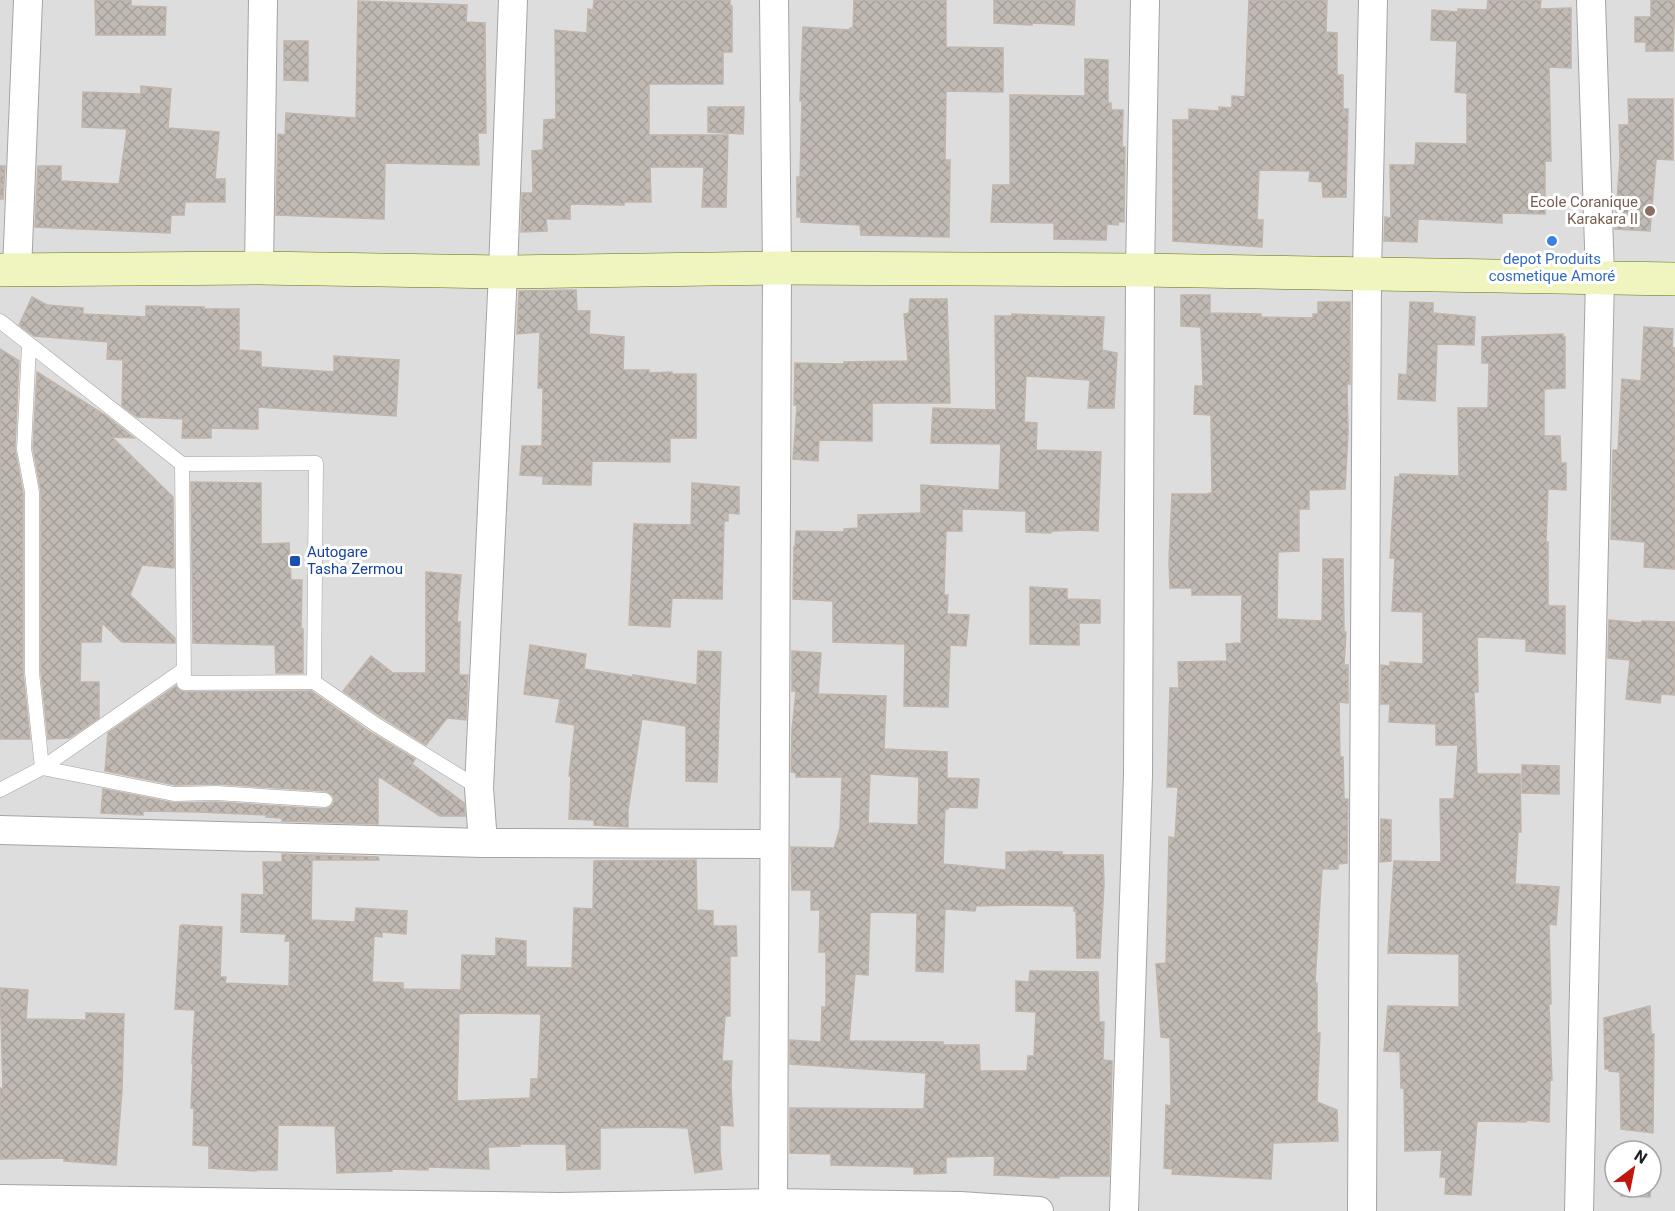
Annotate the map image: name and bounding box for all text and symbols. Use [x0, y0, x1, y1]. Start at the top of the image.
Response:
place label: Ecole Coranique Karakara II [1530, 193, 1638, 228]
marker: Ecole Coranique Karakara II [1643, 204, 1657, 218]
marker: depot Produits cosmetique Amoré [1545, 234, 1559, 248]
place label: depot Produits cosmetique Amoré [1489, 250, 1615, 285]
place label: Autogare Tasha Zermou [307, 543, 403, 578]
marker: Autogare Tasha Zermou [288, 554, 302, 568]
north arrow [1603, 1139, 1663, 1199]
text: N [1631, 1146, 1651, 1168]

